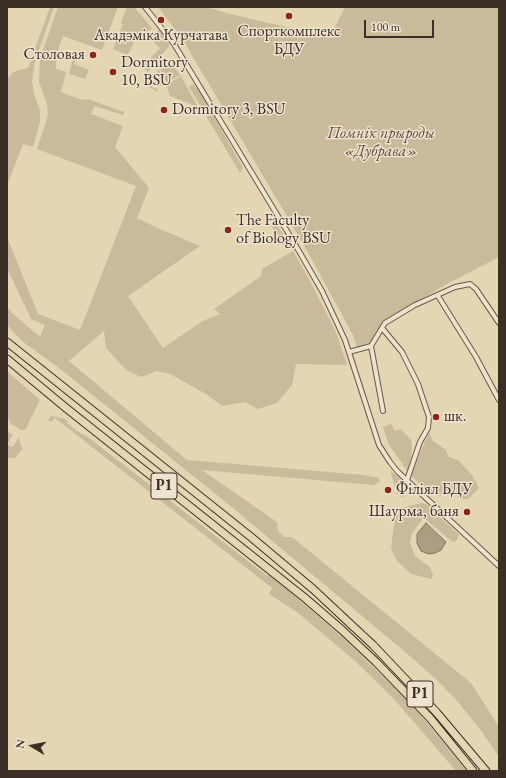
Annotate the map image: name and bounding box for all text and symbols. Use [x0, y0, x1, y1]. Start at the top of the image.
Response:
marker: Спорткомплекс БДУ [284, 11, 294, 21]
scale bar [366, 12, 436, 38]
marker: Акадэміка Курчатава [156, 15, 166, 25]
text: 100 m [371, 19, 400, 35]
place label: Спорткомплекс БДУ [237, 22, 341, 60]
place label: Акадэміка Курчатава [94, 26, 228, 46]
place label: Столовая [24, 45, 85, 65]
marker: Столовая [88, 50, 98, 60]
place label: Dormitory 10, BSU [121, 53, 188, 91]
marker: Dormitory 10, BSU [108, 67, 118, 77]
place label: Dormitory 3, BSU [172, 100, 285, 120]
marker: Dormitory 3, BSU [159, 105, 169, 115]
park label: Помнік прыроды «Дубрава» [327, 124, 435, 162]
place label: The Faculty of Biology BSU [236, 211, 331, 249]
marker: The Faculty of Biology BSU [223, 225, 233, 235]
place label: шк. [444, 407, 466, 427]
marker: шк. [431, 412, 441, 422]
road number: Р1 [151, 473, 177, 499]
place label: Філіял БДУ [396, 480, 472, 500]
marker: Філіял БДУ [383, 485, 393, 495]
place label: Шаурма, баня [369, 502, 459, 522]
marker: Шаурма, баня [462, 507, 472, 517]
road number: Р1 [407, 681, 433, 707]
north arrow [12, 726, 52, 766]
text: N [13, 738, 28, 750]

